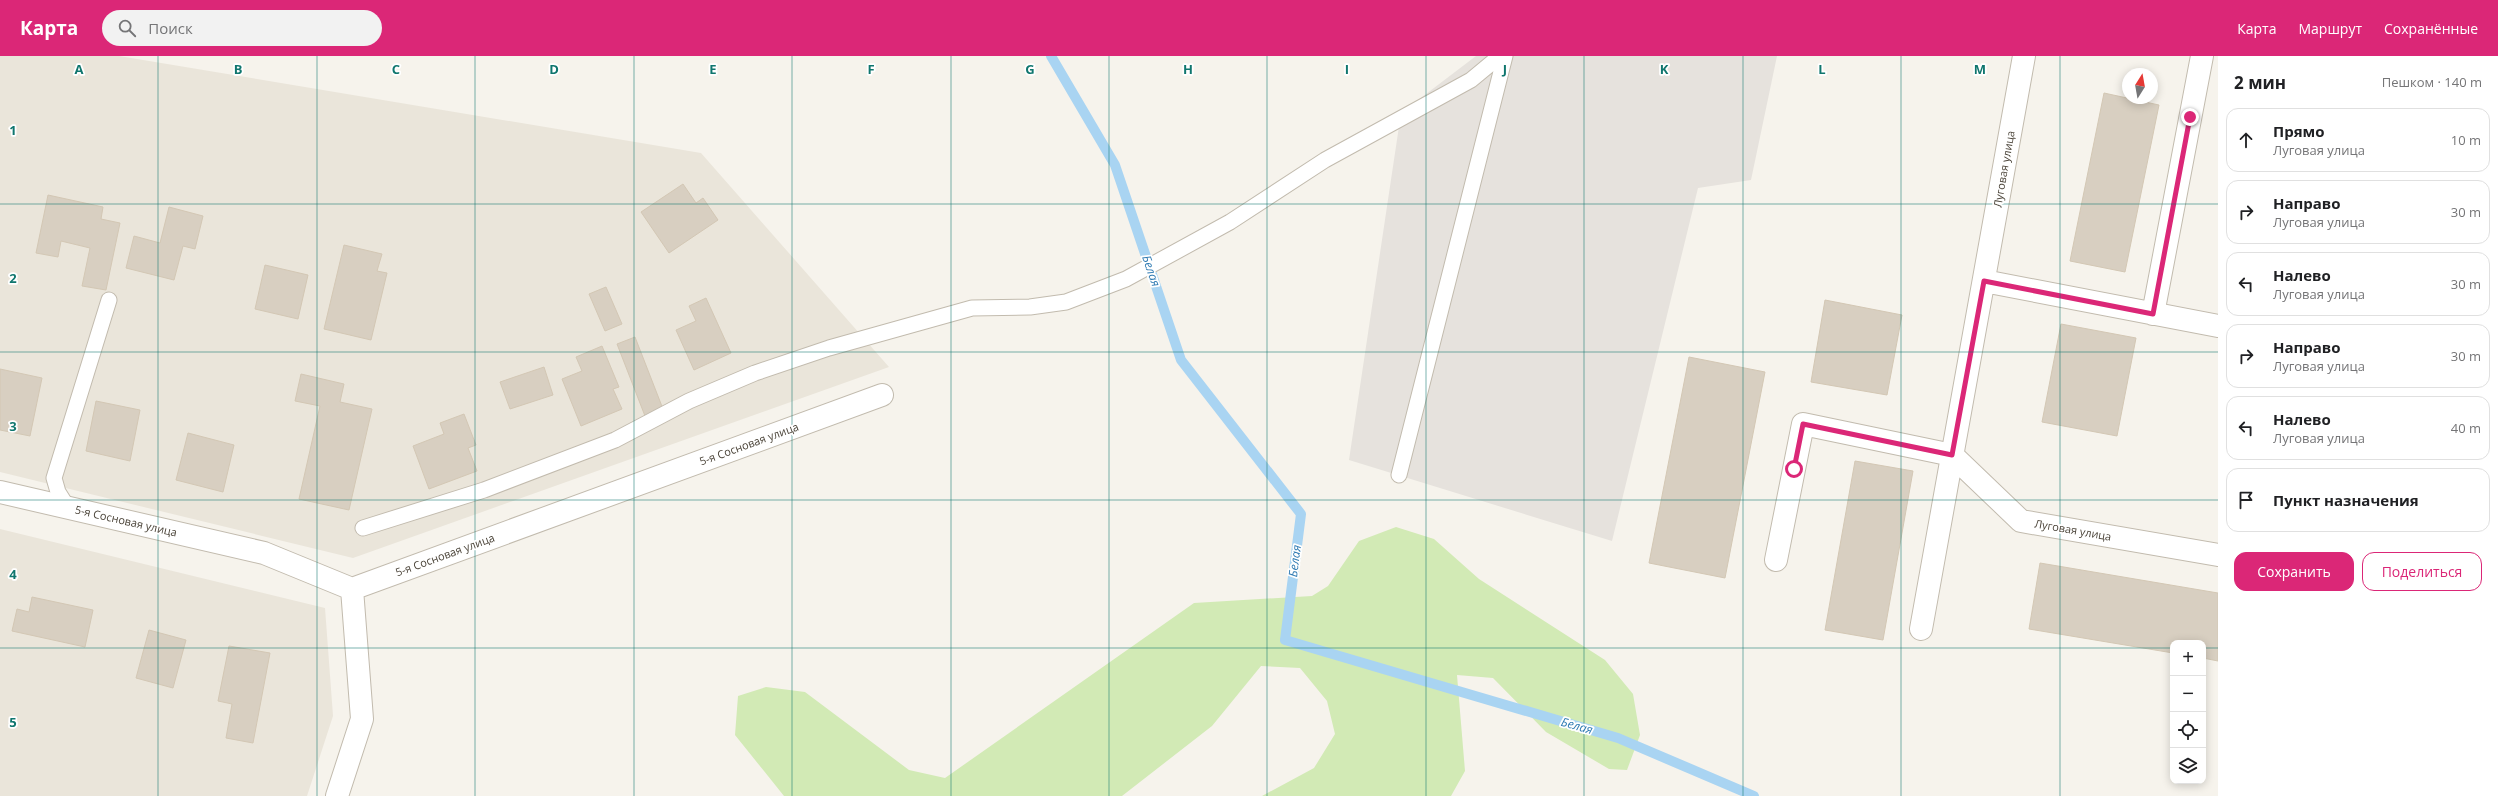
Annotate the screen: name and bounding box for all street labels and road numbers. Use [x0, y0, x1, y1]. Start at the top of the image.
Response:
street label: Луговая улица [1989, 129, 2018, 209]
street label: 5-я Сосновая улица [697, 419, 800, 468]
street label: 5-я Сосновая улица [74, 501, 179, 540]
street label: Луговая улица [2033, 515, 2113, 544]
street label: 5-я Сосновая улица [393, 530, 496, 579]

